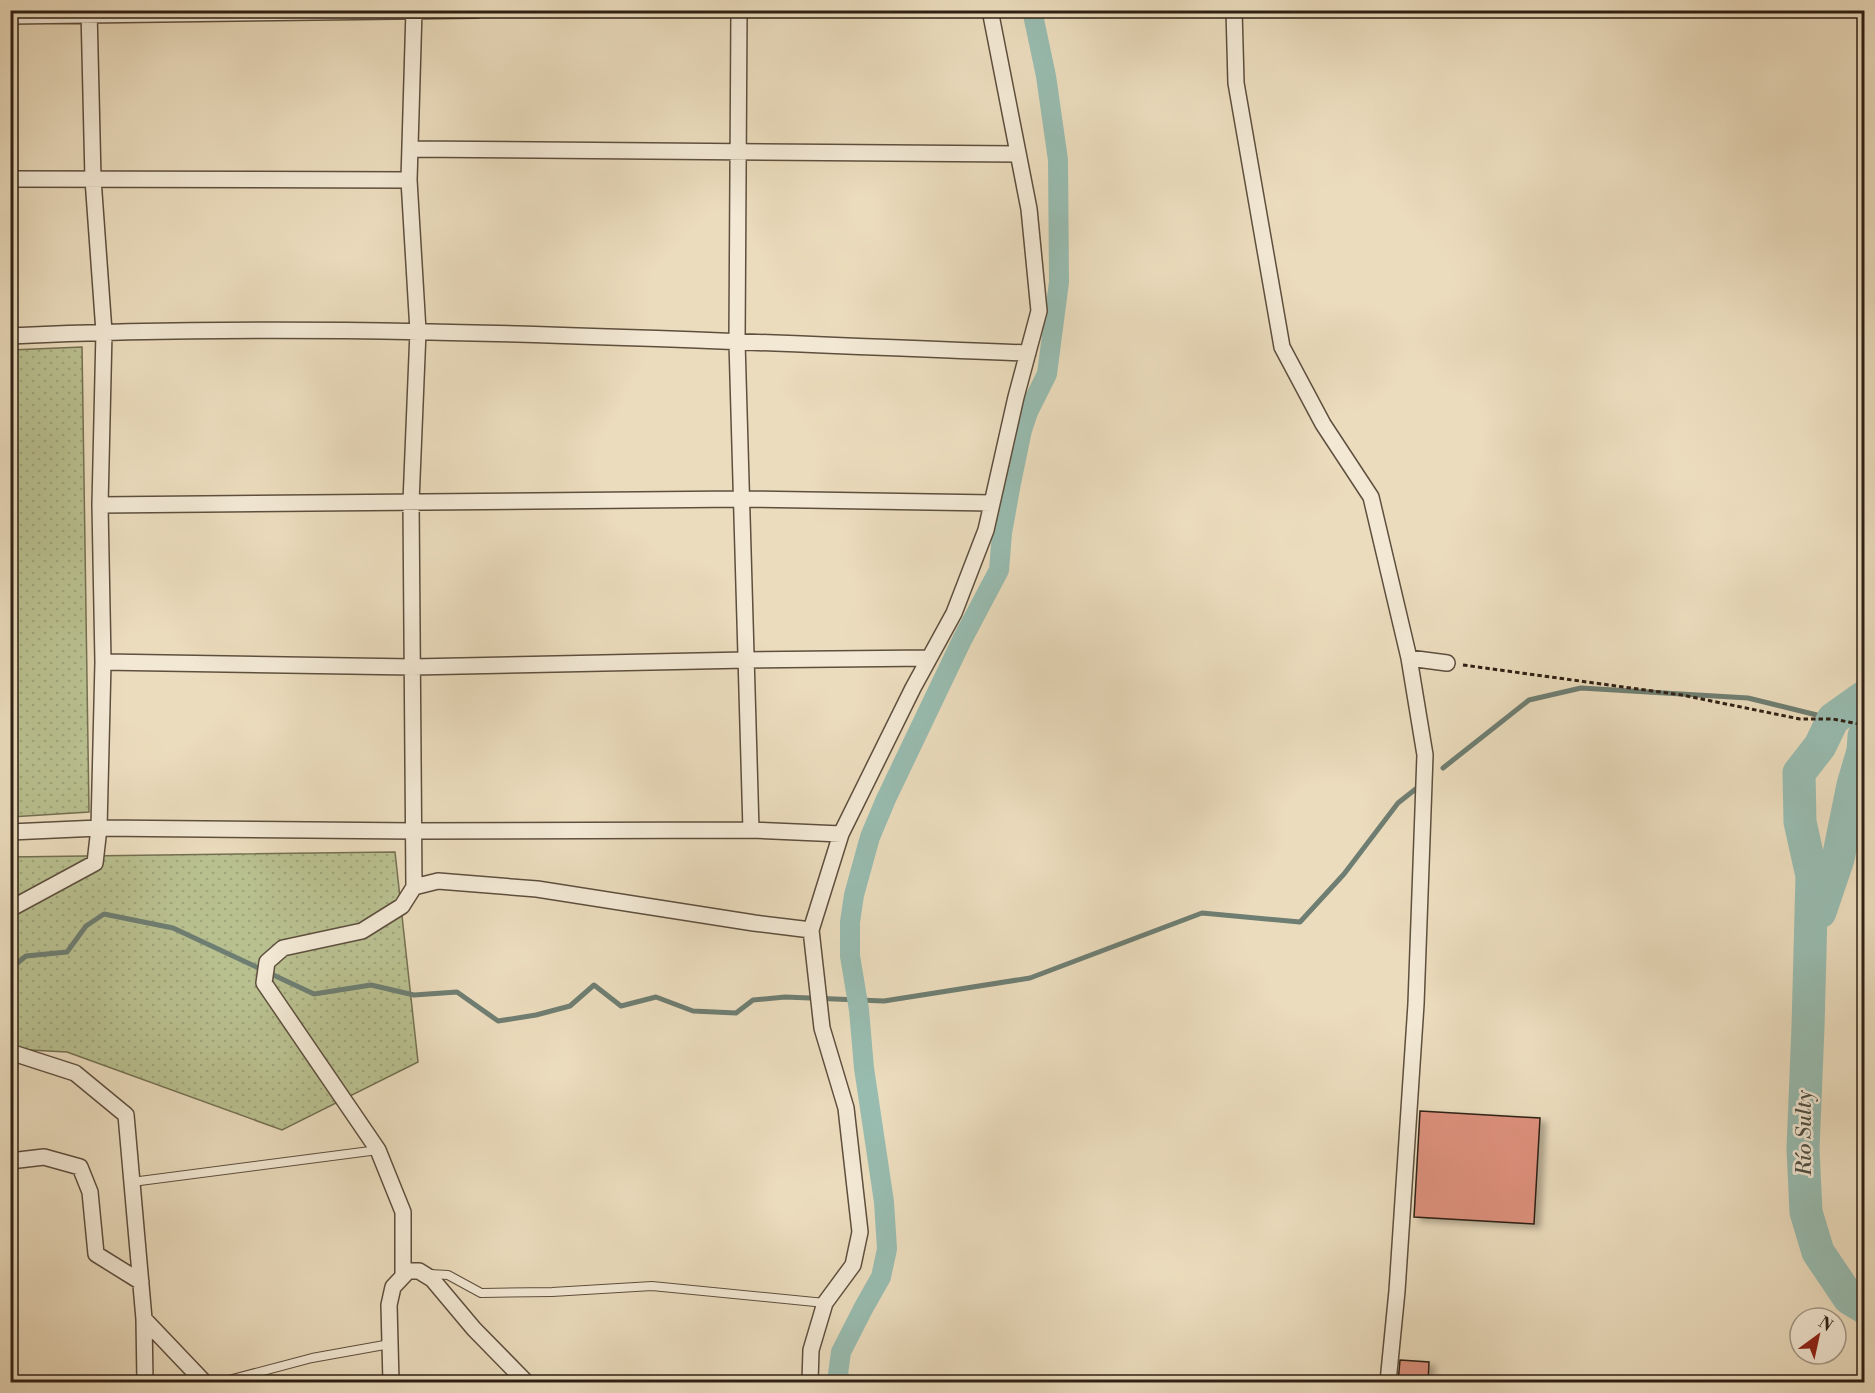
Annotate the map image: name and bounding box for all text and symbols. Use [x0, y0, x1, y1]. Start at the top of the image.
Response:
water label: Río Sulty [1792, 1089, 1818, 1177]
north arrow [1788, 1306, 1848, 1366]
text: N [1815, 1312, 1837, 1336]

